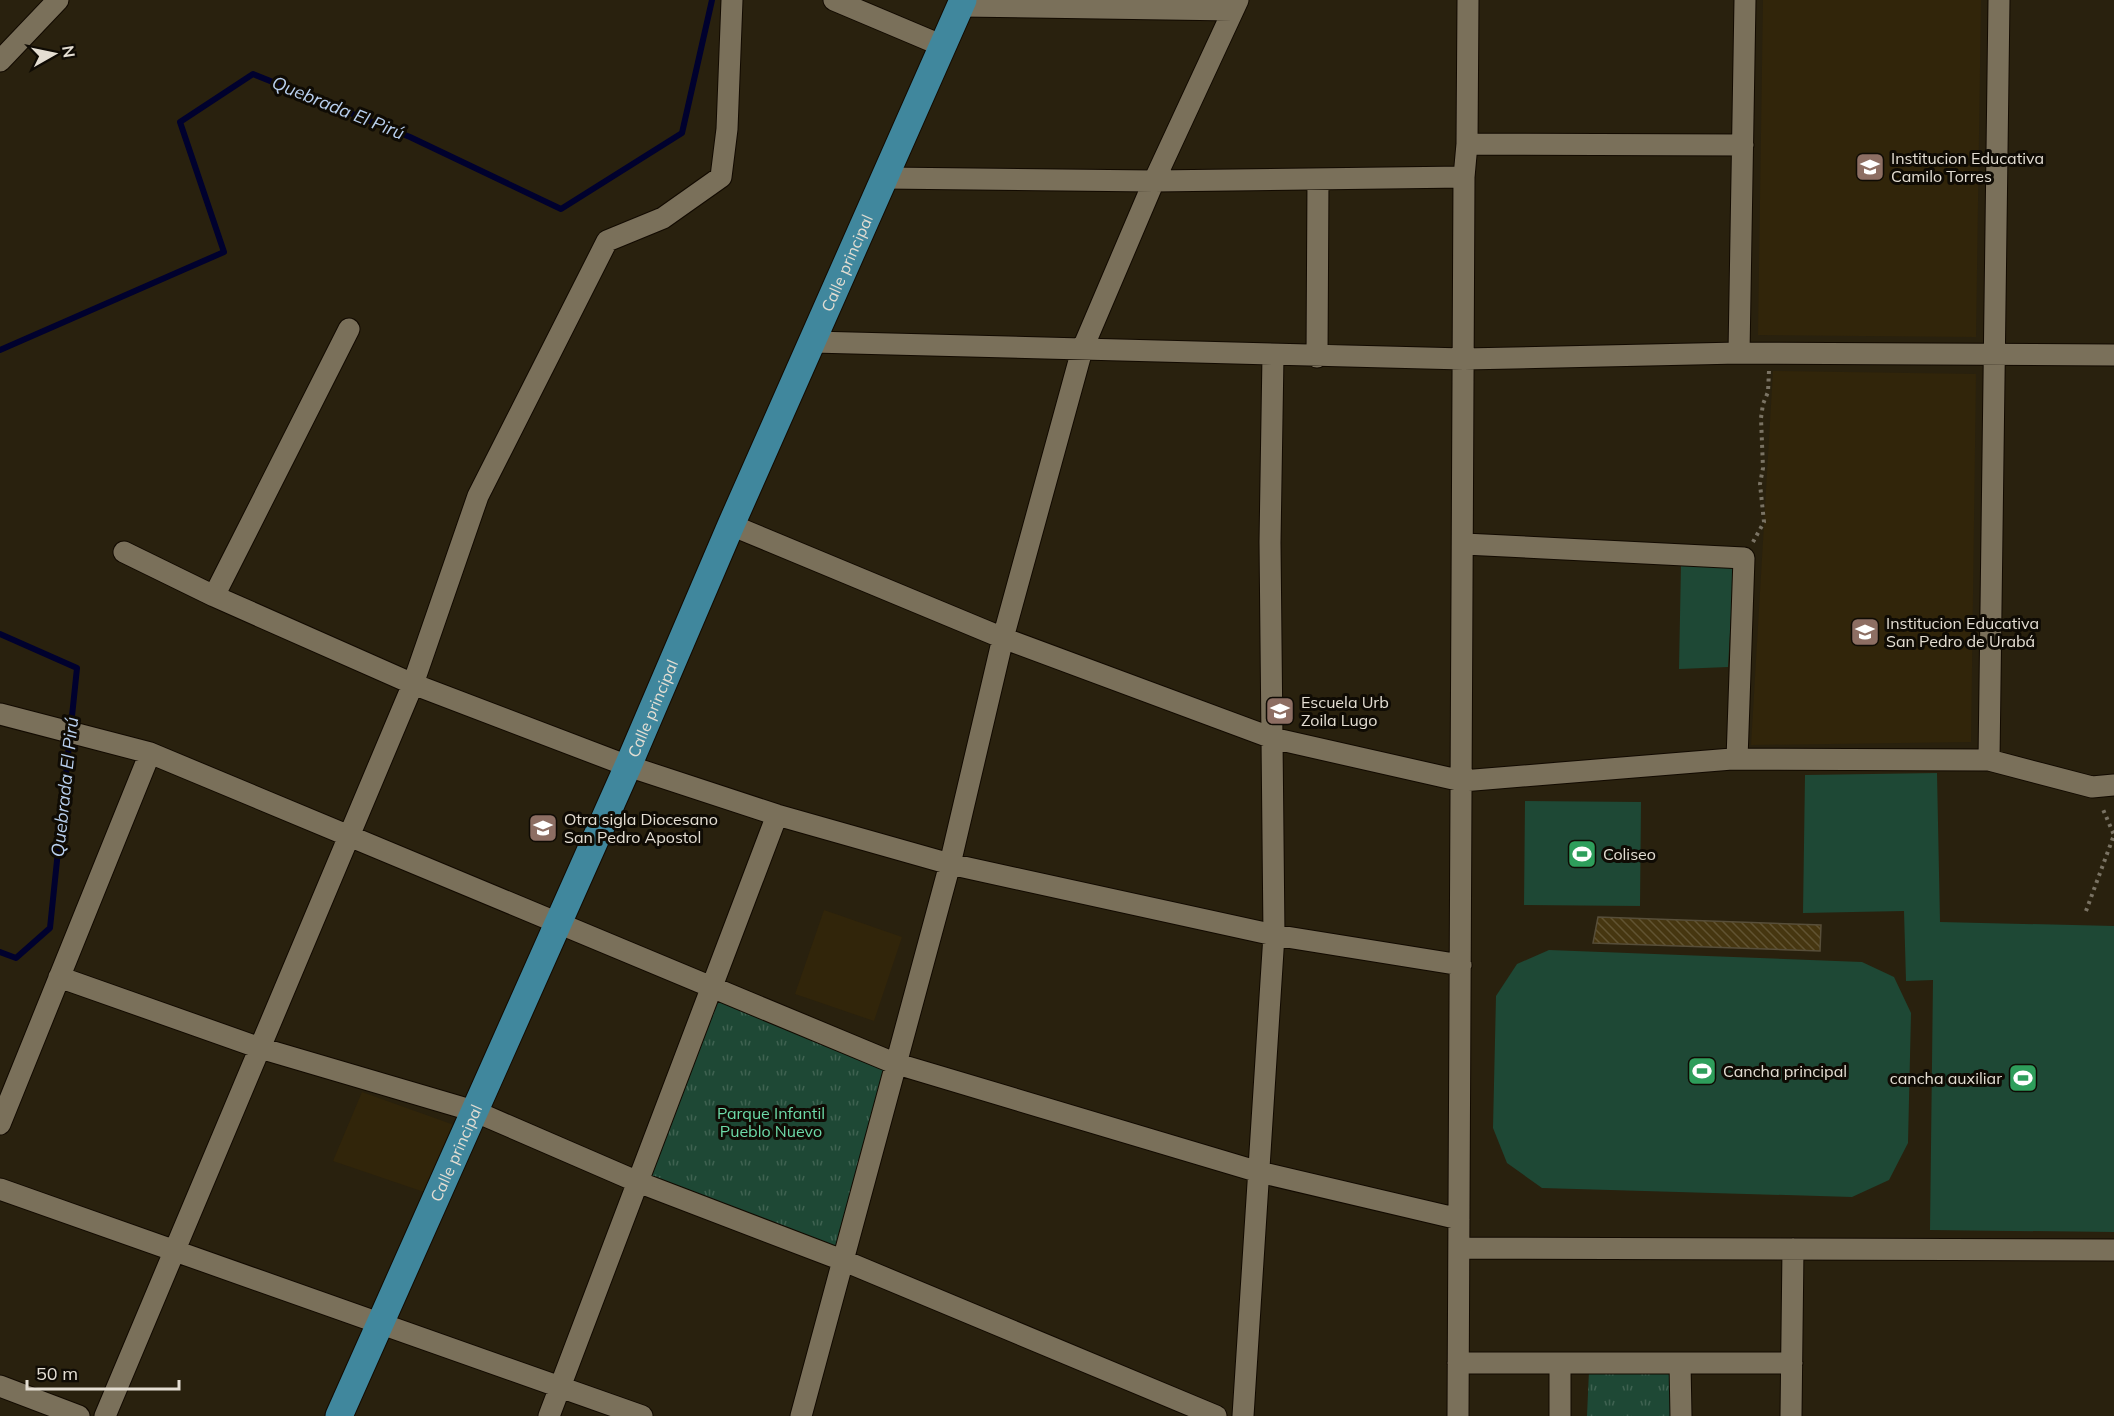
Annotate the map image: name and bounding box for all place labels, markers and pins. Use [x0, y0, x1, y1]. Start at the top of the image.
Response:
place label: Institucion Educativa Camilo Torres [1891, 148, 2044, 186]
school or university icon: Institucion Educativa Camilo Torres [1854, 151, 1886, 183]
place label: Institucion Educativa San Pedro de Urabá [1886, 613, 2039, 651]
school or university icon: Institucion Educativa San Pedro de Urabá [1849, 616, 1881, 648]
place label: Escuela Urb Zoila Lugo [1301, 692, 1389, 730]
school or university icon: Escuela Urb Zoila Lugo [1264, 695, 1296, 727]
place label: Otra sigla Diocesano San Pedro Apostol [564, 809, 718, 847]
school or university icon: Otra sigla Diocesano San Pedro Apostol [527, 812, 559, 844]
sports icon: Coliseo [1566, 838, 1598, 870]
place label: Coliseo [1603, 844, 1656, 864]
sports icon: Cancha principal [1686, 1055, 1718, 1087]
place label: Cancha principal [1723, 1061, 1847, 1081]
sports icon: cancha auxiliar [2007, 1062, 2039, 1094]
place label: cancha auxiliar [1890, 1068, 2002, 1088]

